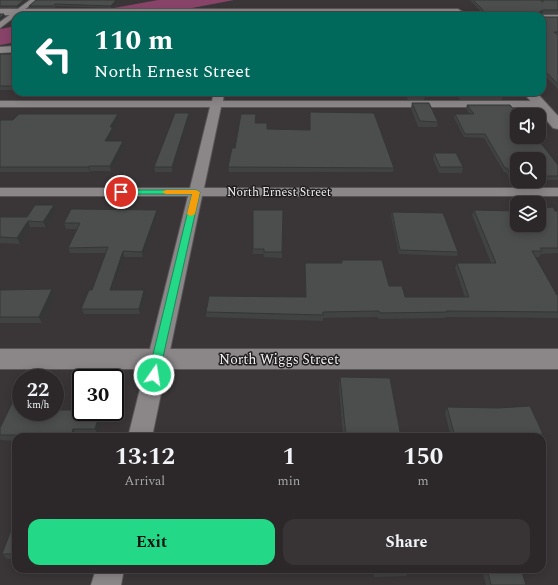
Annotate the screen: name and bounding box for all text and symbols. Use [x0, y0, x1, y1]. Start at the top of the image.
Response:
text: 110 m [94, 19, 173, 62]
icon: left [28, 28, 80, 80]
text: North Ernest Street [94, 58, 250, 85]
map controls [510, 108, 546, 232]
button: sound [510, 108, 546, 144]
button: search [510, 152, 546, 188]
pin [104, 175, 138, 209]
icon: arrive [110, 181, 132, 203]
street label: North Ernest Street [227, 183, 331, 202]
button: layers [510, 196, 546, 232]
street label: North Wiggs Street [219, 349, 339, 370]
position arrow [133, 354, 175, 396]
speed limit sign: 30 [72, 369, 124, 421]
text: 22 [27, 375, 49, 405]
text: km/h [27, 397, 49, 413]
text: 13:12 [115, 439, 175, 475]
text: 1 [282, 439, 296, 475]
text: 150 [403, 439, 443, 475]
text: Arrival [125, 471, 165, 491]
text: min [278, 471, 300, 491]
text: m [418, 471, 429, 491]
button: Exit [28, 519, 275, 565]
button: Share [283, 519, 530, 565]

